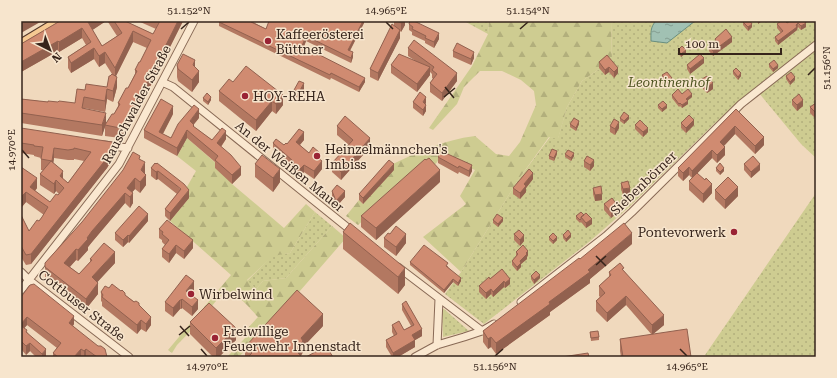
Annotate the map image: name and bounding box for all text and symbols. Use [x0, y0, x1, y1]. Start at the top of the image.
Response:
text: 51.152°N [167, 5, 211, 16]
text: 14.965°E [365, 5, 407, 16]
text: 51.154°N [506, 5, 550, 16]
place label: Kaffeerösterei Büttner [276, 27, 364, 57]
north arrow [30, 30, 70, 70]
scale bar [679, 30, 781, 56]
marker: Kaffeerösterei Büttner [263, 36, 273, 46]
text: 100 m [685, 37, 719, 51]
street label: Rauschwalder Straße [99, 43, 174, 166]
text: 51.156°N [821, 46, 832, 90]
text: N [48, 49, 64, 65]
park label: Leontinenhof [627, 75, 712, 90]
place label: HOY-REHA [253, 89, 325, 104]
marker: HOY-REHA [240, 91, 250, 101]
street label: An der Weißen Mauer [232, 118, 348, 215]
text: 14.970°E [6, 129, 17, 171]
place label: Heinzelmännchen's Imbiss [325, 142, 448, 172]
street label: Siebenbörner [607, 148, 680, 218]
marker: Heinzelmännchen's Imbiss [312, 151, 322, 161]
place label: Pontevorwerk [638, 225, 726, 240]
marker: Pontevorwerk [729, 227, 739, 237]
street label: Cottbuser Straße [35, 267, 128, 344]
place label: Wirbelwind [199, 287, 273, 302]
marker: Wirbelwind [186, 289, 196, 299]
place label: Freiwillige Feuerwehr Innenstadt [223, 324, 361, 354]
marker: Freiwillige Feuerwehr Innenstadt [210, 333, 220, 343]
text: 14.970°E [186, 361, 228, 372]
text: 51.156°N [473, 361, 517, 372]
text: 14.965°E [666, 361, 708, 372]

